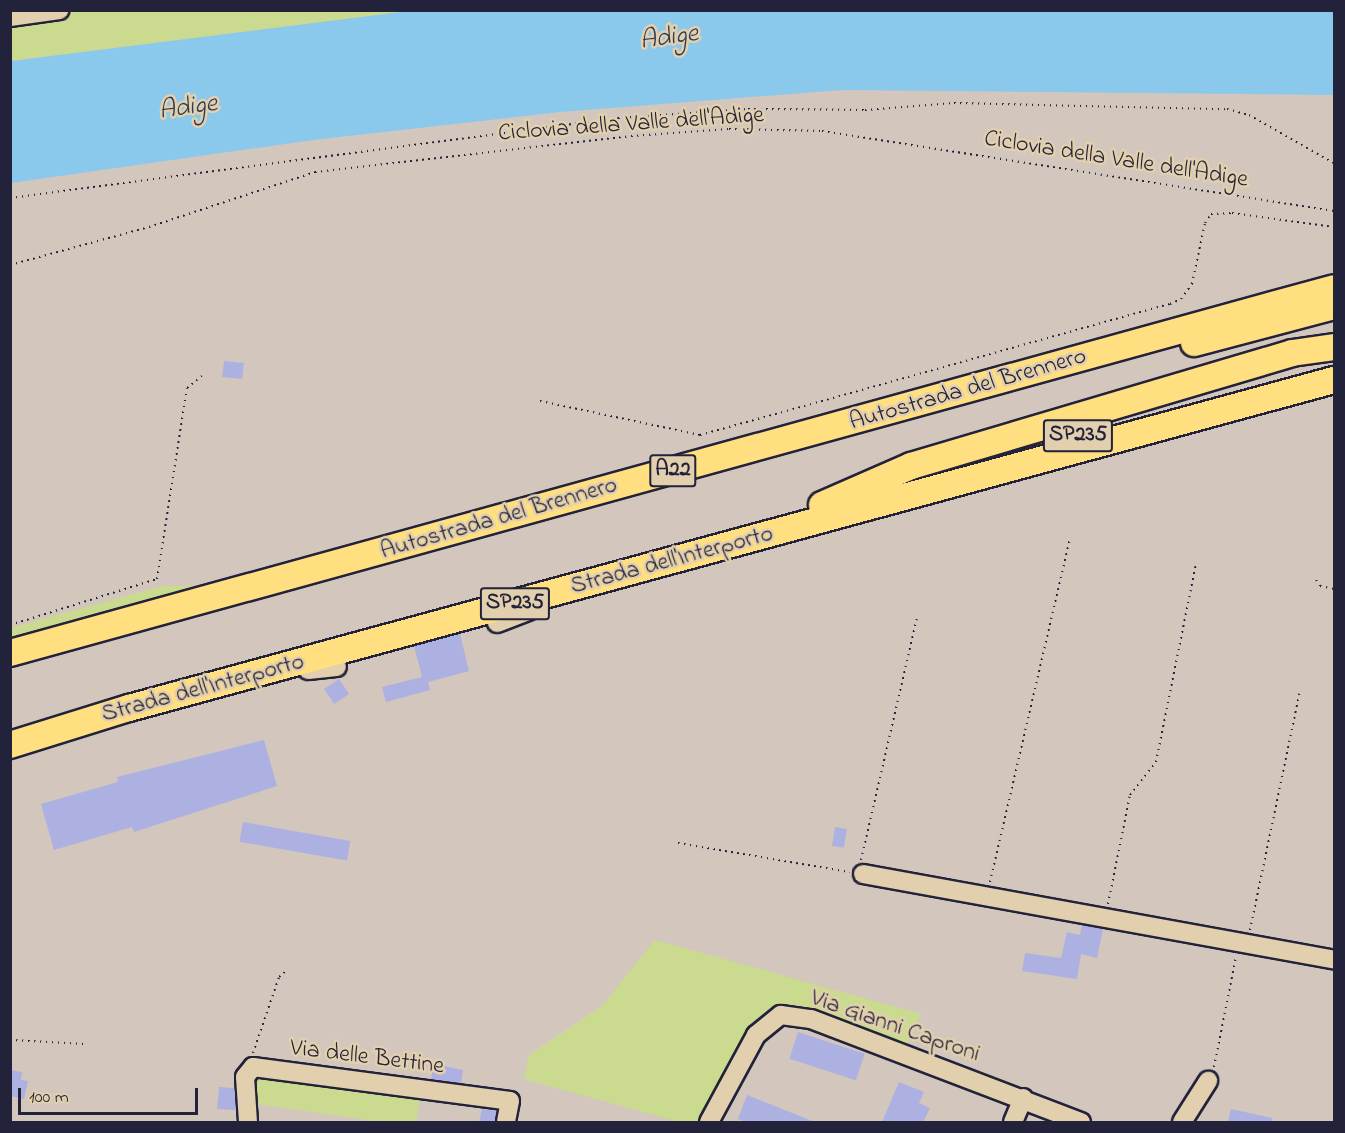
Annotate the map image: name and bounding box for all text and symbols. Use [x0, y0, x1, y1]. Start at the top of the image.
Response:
water label: Adige [638, 19, 700, 59]
water label: Adige [157, 89, 219, 129]
street label: Ciclovia della Valle dell'Adige [497, 101, 765, 149]
street label: Ciclovia della Valle dell'Adige [982, 125, 1250, 195]
street label: Autostrada del Brennero [846, 342, 1090, 438]
road number: SP235 [1042, 417, 1114, 455]
road number: A22 [649, 452, 697, 490]
street label: Autostrada del Brennero [377, 471, 621, 567]
street label: Strada dell'Interporto [568, 520, 776, 602]
road number: SP235 [479, 585, 551, 623]
street label: Strada dell'Interporto [99, 648, 307, 730]
street label: Via Gianni Caproni [806, 985, 984, 1069]
street label: Via delle Bettine [288, 1034, 446, 1082]
scale bar [21, 1076, 201, 1114]
text: 100 m [29, 1085, 69, 1111]

